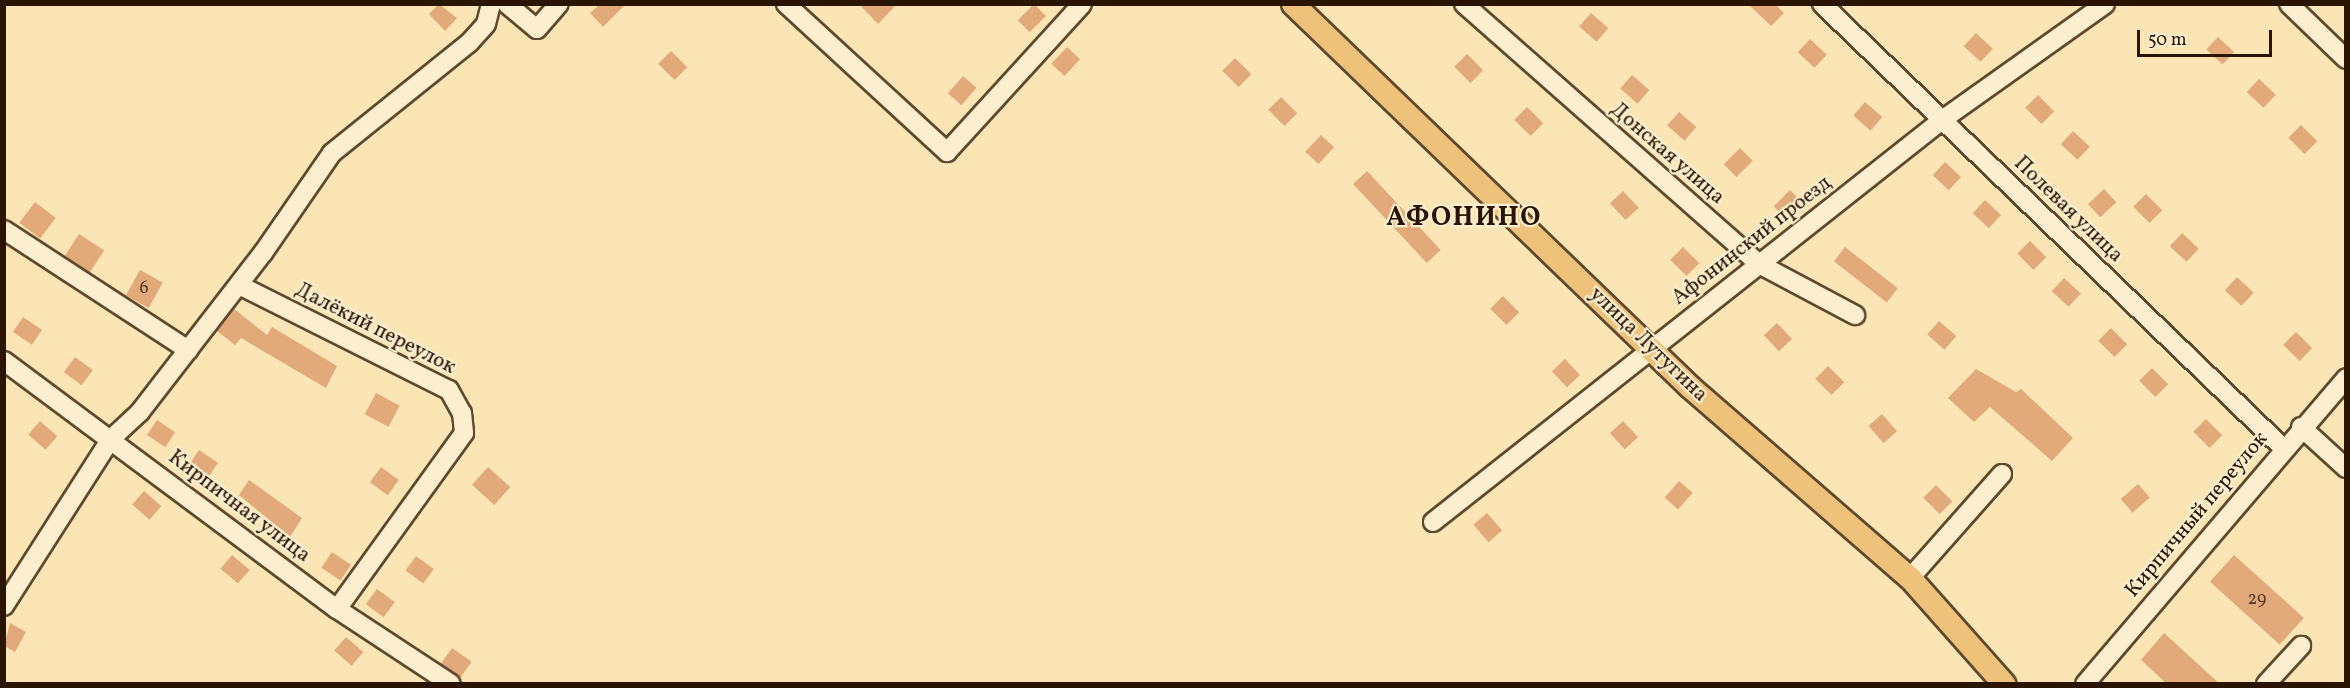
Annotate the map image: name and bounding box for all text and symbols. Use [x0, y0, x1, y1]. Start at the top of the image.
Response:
scale bar [2140, 18, 2275, 56]
text: 50 m [2148, 28, 2187, 53]
street label: Донская улица [1604, 97, 1730, 211]
street label: Полевая улица [2008, 151, 2128, 269]
street label: Афонинский проезд [1667, 171, 1837, 311]
district label: АФОНИНО [1386, 203, 1542, 235]
house number: 6 [139, 278, 149, 300]
street label: Далёкий переулок [291, 278, 459, 380]
street label: улица Лутугина [1584, 282, 1712, 408]
street label: Кирпичный переулок [2120, 427, 2274, 603]
street label: Кирпичная улица [163, 445, 315, 569]
house number: 29 [2248, 589, 2266, 611]

